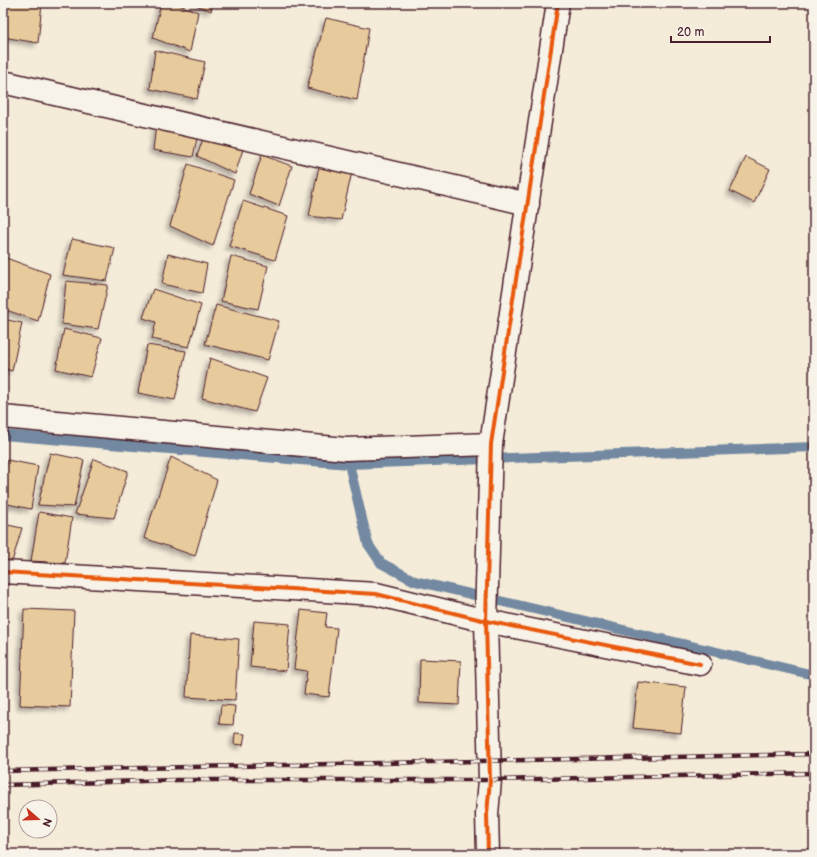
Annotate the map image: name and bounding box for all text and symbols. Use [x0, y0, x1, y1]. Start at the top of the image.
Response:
scale bar [671, 18, 770, 44]
text: 20 m [677, 25, 704, 40]
north arrow [18, 799, 58, 839]
text: N [39, 816, 54, 828]

